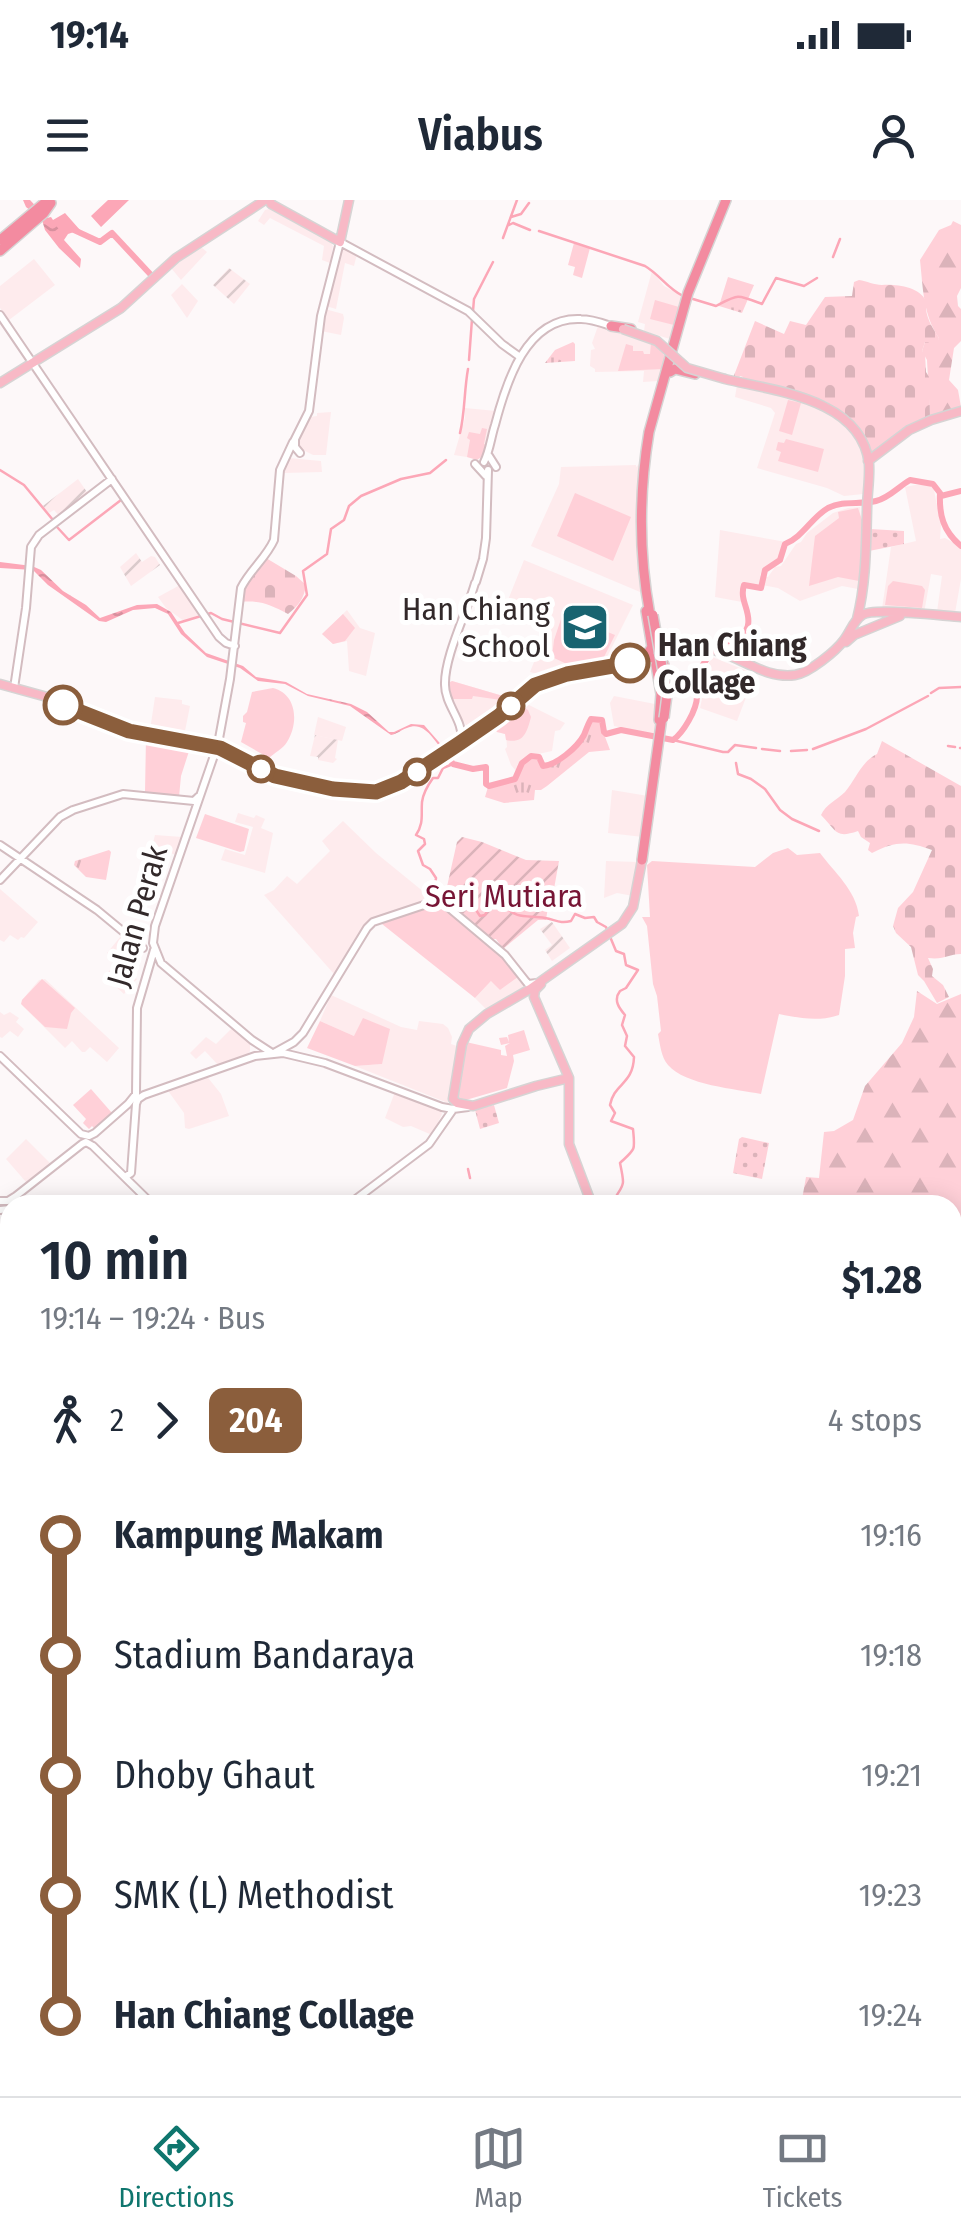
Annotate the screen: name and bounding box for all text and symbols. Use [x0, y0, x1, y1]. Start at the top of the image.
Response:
text: 19:14 [50, 12, 129, 58]
icon: menu [40, 108, 95, 163]
text: Viabus [418, 108, 543, 162]
icon: person [866, 108, 921, 163]
place label: Han Chiang School [402, 590, 550, 665]
school or university icon: Han Chiang School [559, 601, 611, 653]
place label: Han Chiang Collage [658, 626, 807, 701]
marker: Han Chiang Collage [611, 644, 649, 682]
unlabelled marker [44, 686, 82, 724]
unlabelled marker [498, 693, 524, 719]
unlabelled marker [248, 756, 274, 782]
unlabelled marker [404, 759, 430, 785]
street label: Jalan Perak [99, 841, 175, 991]
park label: Seri Mutiara [425, 877, 583, 915]
text: 10 min [40, 1228, 189, 1294]
text: $1.28 [842, 1257, 922, 1303]
text: 19:14 – 19:24 · Bus [40, 1299, 265, 1337]
icon: walk [40, 1393, 95, 1448]
icon: forward [139, 1393, 194, 1448]
text: 204 [229, 1399, 282, 1441]
text: 2 [110, 1401, 124, 1439]
text: 4 stops [828, 1401, 922, 1439]
text: Kampung Makam [114, 1512, 384, 1558]
text: 19:16 [860, 1516, 922, 1554]
text: Stadium Bandaraya [114, 1632, 415, 1678]
text: 19:18 [860, 1636, 922, 1674]
text: Dhoby Ghaut [114, 1752, 315, 1798]
text: 19:21 [861, 1756, 922, 1794]
text: SMK (L) Methodist [114, 1872, 394, 1918]
text: 19:23 [859, 1876, 922, 1914]
text: Han Chiang Collage [114, 1992, 414, 2038]
text: 19:24 [858, 1996, 922, 2034]
tab: Directions [118, 2121, 234, 2214]
tab: Map [471, 2121, 526, 2214]
tab: Tickets [763, 2121, 843, 2214]

